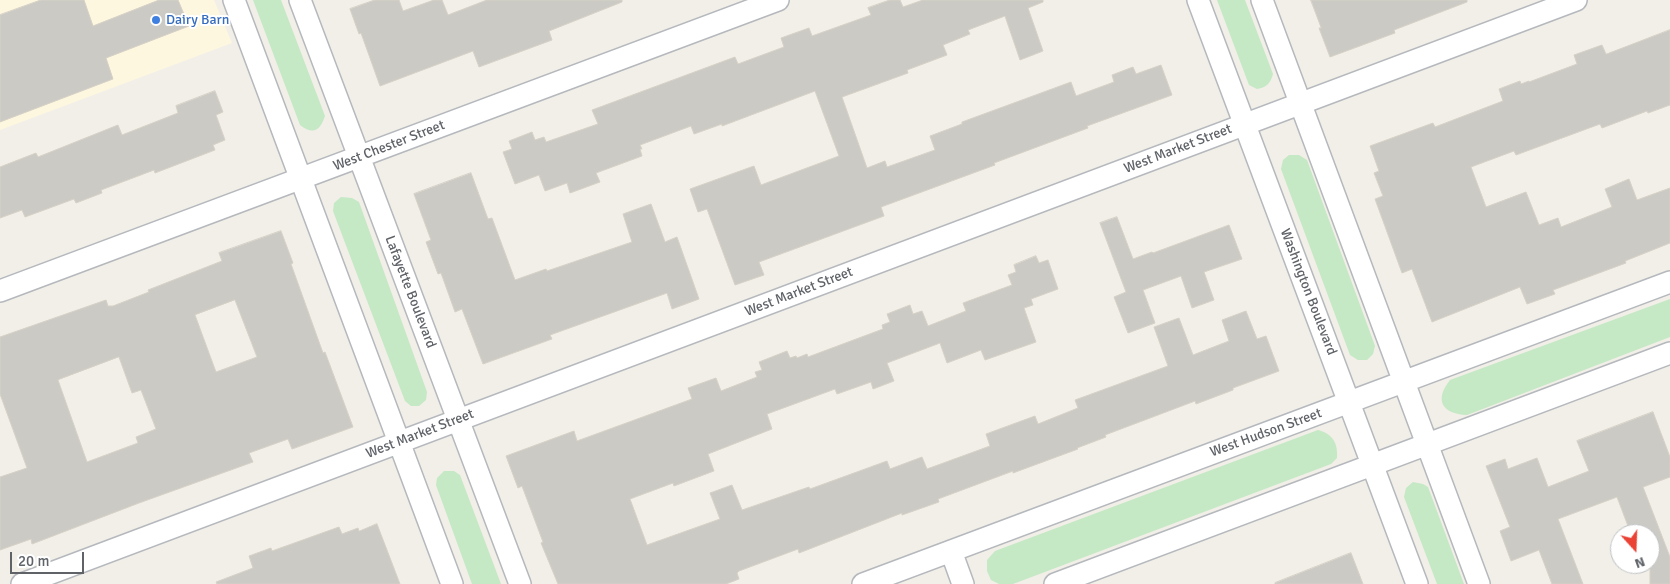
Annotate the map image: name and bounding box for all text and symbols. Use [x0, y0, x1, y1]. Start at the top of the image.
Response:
place label: Dairy Barn [166, 12, 229, 28]
marker: Dairy Barn [150, 14, 162, 26]
street label: West Chester Street [331, 117, 447, 175]
street label: West Market Street [1122, 121, 1234, 177]
street label: Washington Boulevard [1276, 226, 1340, 358]
street label: Lafayette Boulevard [381, 233, 439, 351]
street label: West Market Street [743, 264, 855, 320]
street label: West Hudson Street [1208, 405, 1324, 461]
street label: West Market Street [364, 406, 476, 462]
north arrow [1610, 524, 1660, 574]
scale bar [12, 542, 86, 574]
text: 20 m [18, 552, 49, 570]
text: N [1632, 553, 1647, 572]

